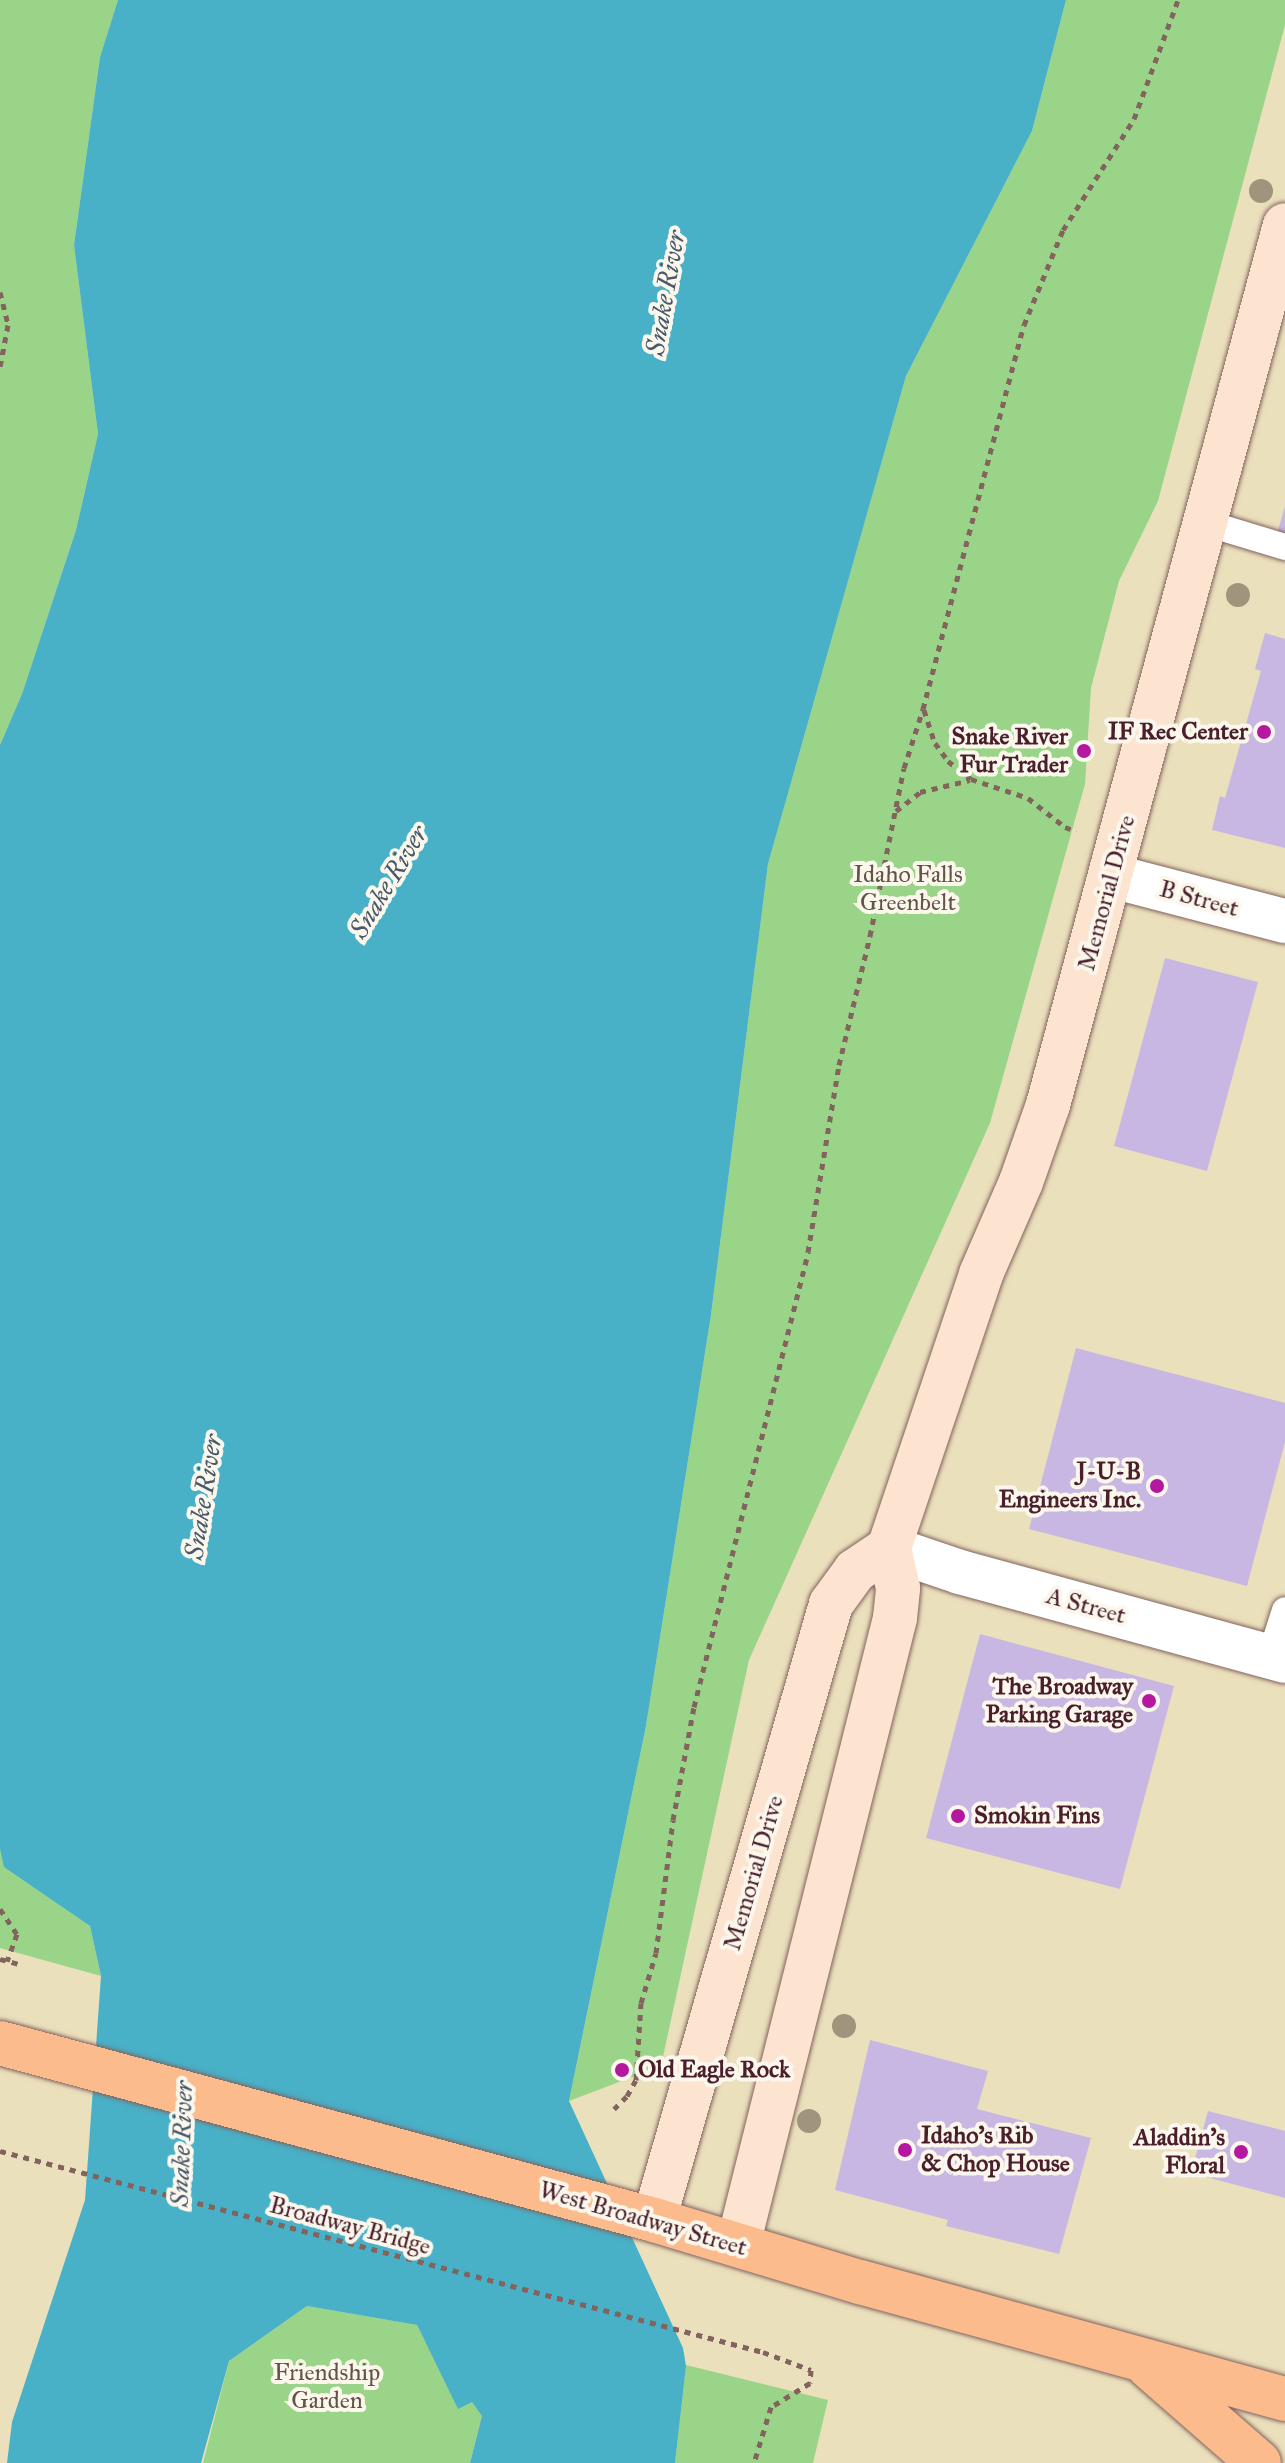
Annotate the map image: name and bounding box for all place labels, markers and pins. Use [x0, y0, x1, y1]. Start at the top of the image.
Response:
place label: IF Rec Center [1108, 718, 1248, 746]
place label: Snake River Fur Trader [952, 723, 1068, 779]
marker: IF Rec Center [1255, 723, 1273, 741]
marker: Snake River Fur Trader [1075, 742, 1093, 760]
place label: J-U-B Engineers Inc. [999, 1458, 1141, 1514]
marker: J-U-B Engineers Inc. [1148, 1477, 1166, 1495]
place label: The Broadway Parking Garage [986, 1673, 1133, 1729]
marker: The Broadway Parking Garage [1140, 1692, 1158, 1710]
place label: Smokin Fins [974, 1802, 1100, 1830]
marker: Smokin Fins [949, 1807, 967, 1825]
place label: Old Eagle Rock [638, 2056, 790, 2084]
marker: Old Eagle Rock [613, 2061, 631, 2079]
place label: Idaho's Rib & Chop House [921, 2122, 1070, 2178]
place label: Aladdin's Floral [1134, 2124, 1225, 2180]
marker: Idaho's Rib & Chop House [896, 2141, 914, 2159]
marker: Aladdin's Floral [1232, 2143, 1250, 2161]

